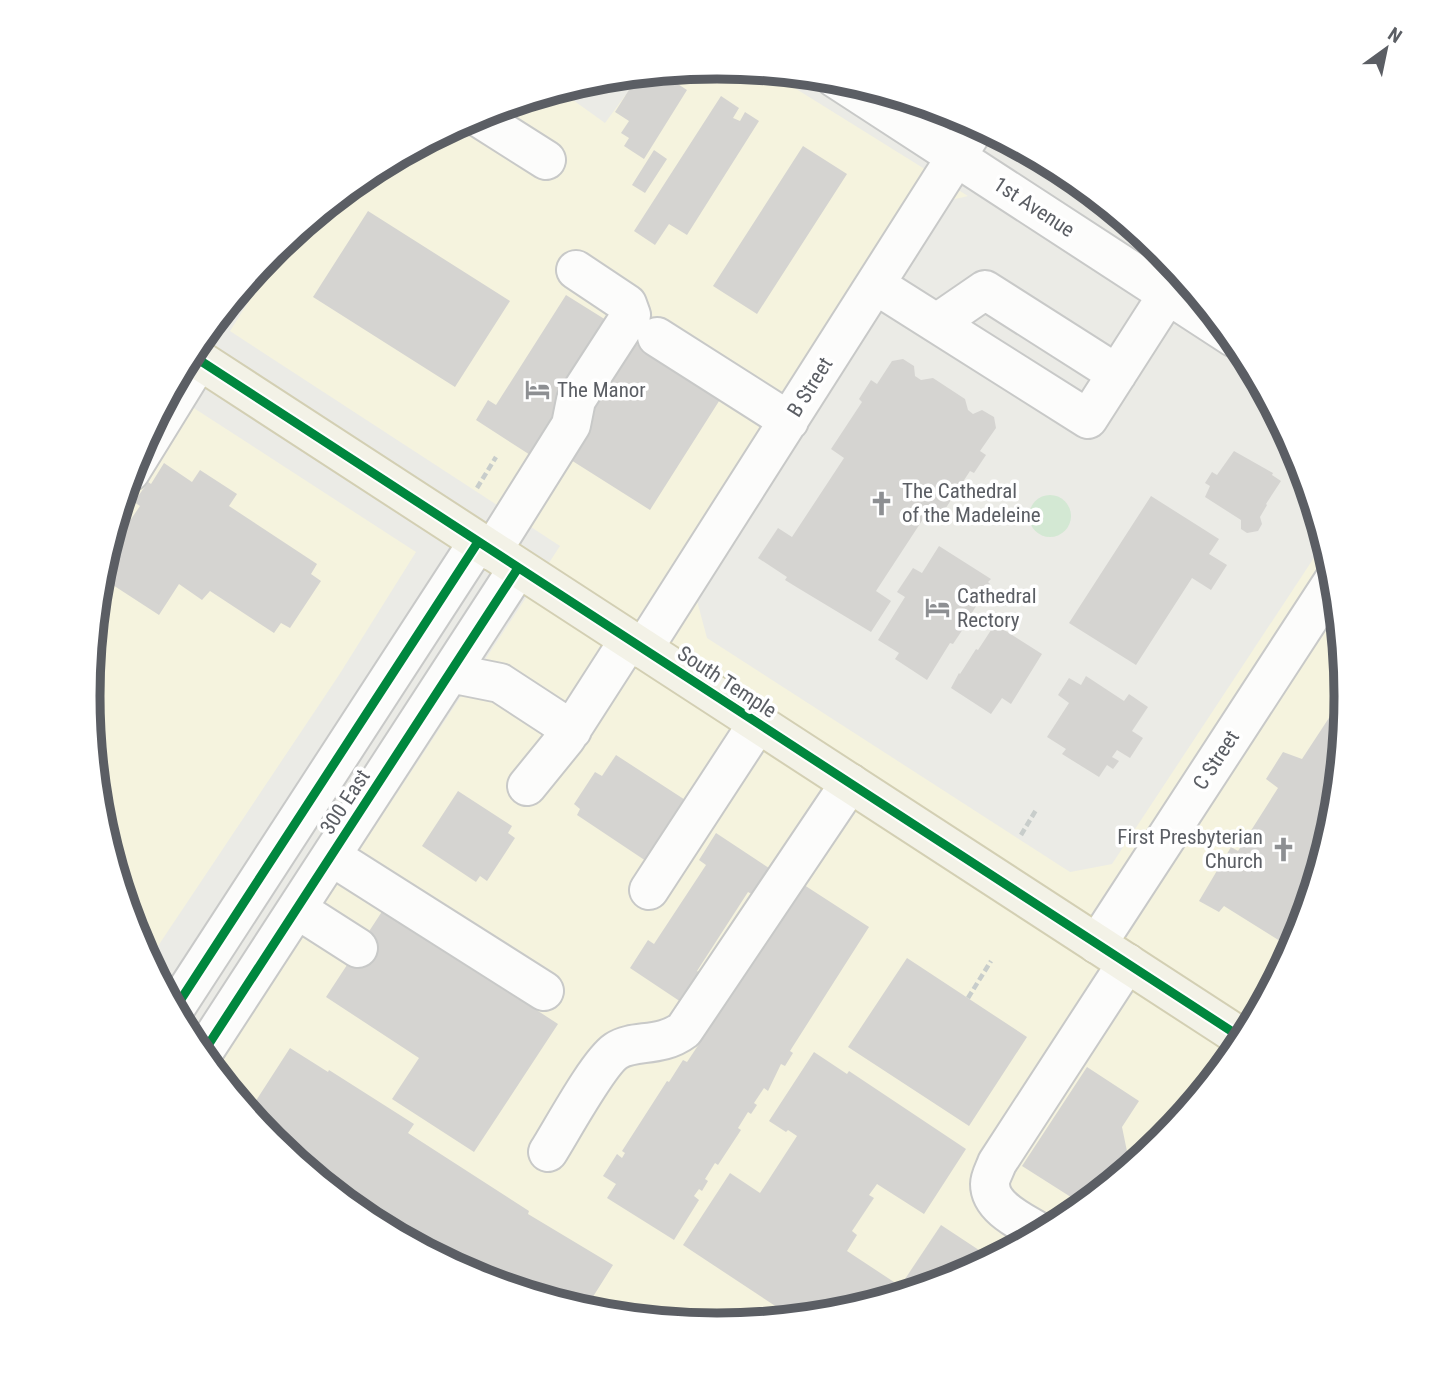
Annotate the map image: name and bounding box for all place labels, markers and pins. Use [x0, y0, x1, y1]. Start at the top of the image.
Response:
hotel icon: The Manor [523, 376, 551, 404]
place label: The Manor [557, 378, 646, 402]
place label: The Cathedral of the Madeleine [902, 479, 1041, 527]
church icon: The Cathedral of the Madeleine [868, 489, 896, 517]
place label: Cathedral Rectory [957, 584, 1036, 632]
hotel icon: Cathedral Rectory [923, 594, 951, 622]
place label: First Presbyterian Church [1117, 825, 1263, 873]
church icon: First Presbyterian Church [1269, 835, 1297, 863]

